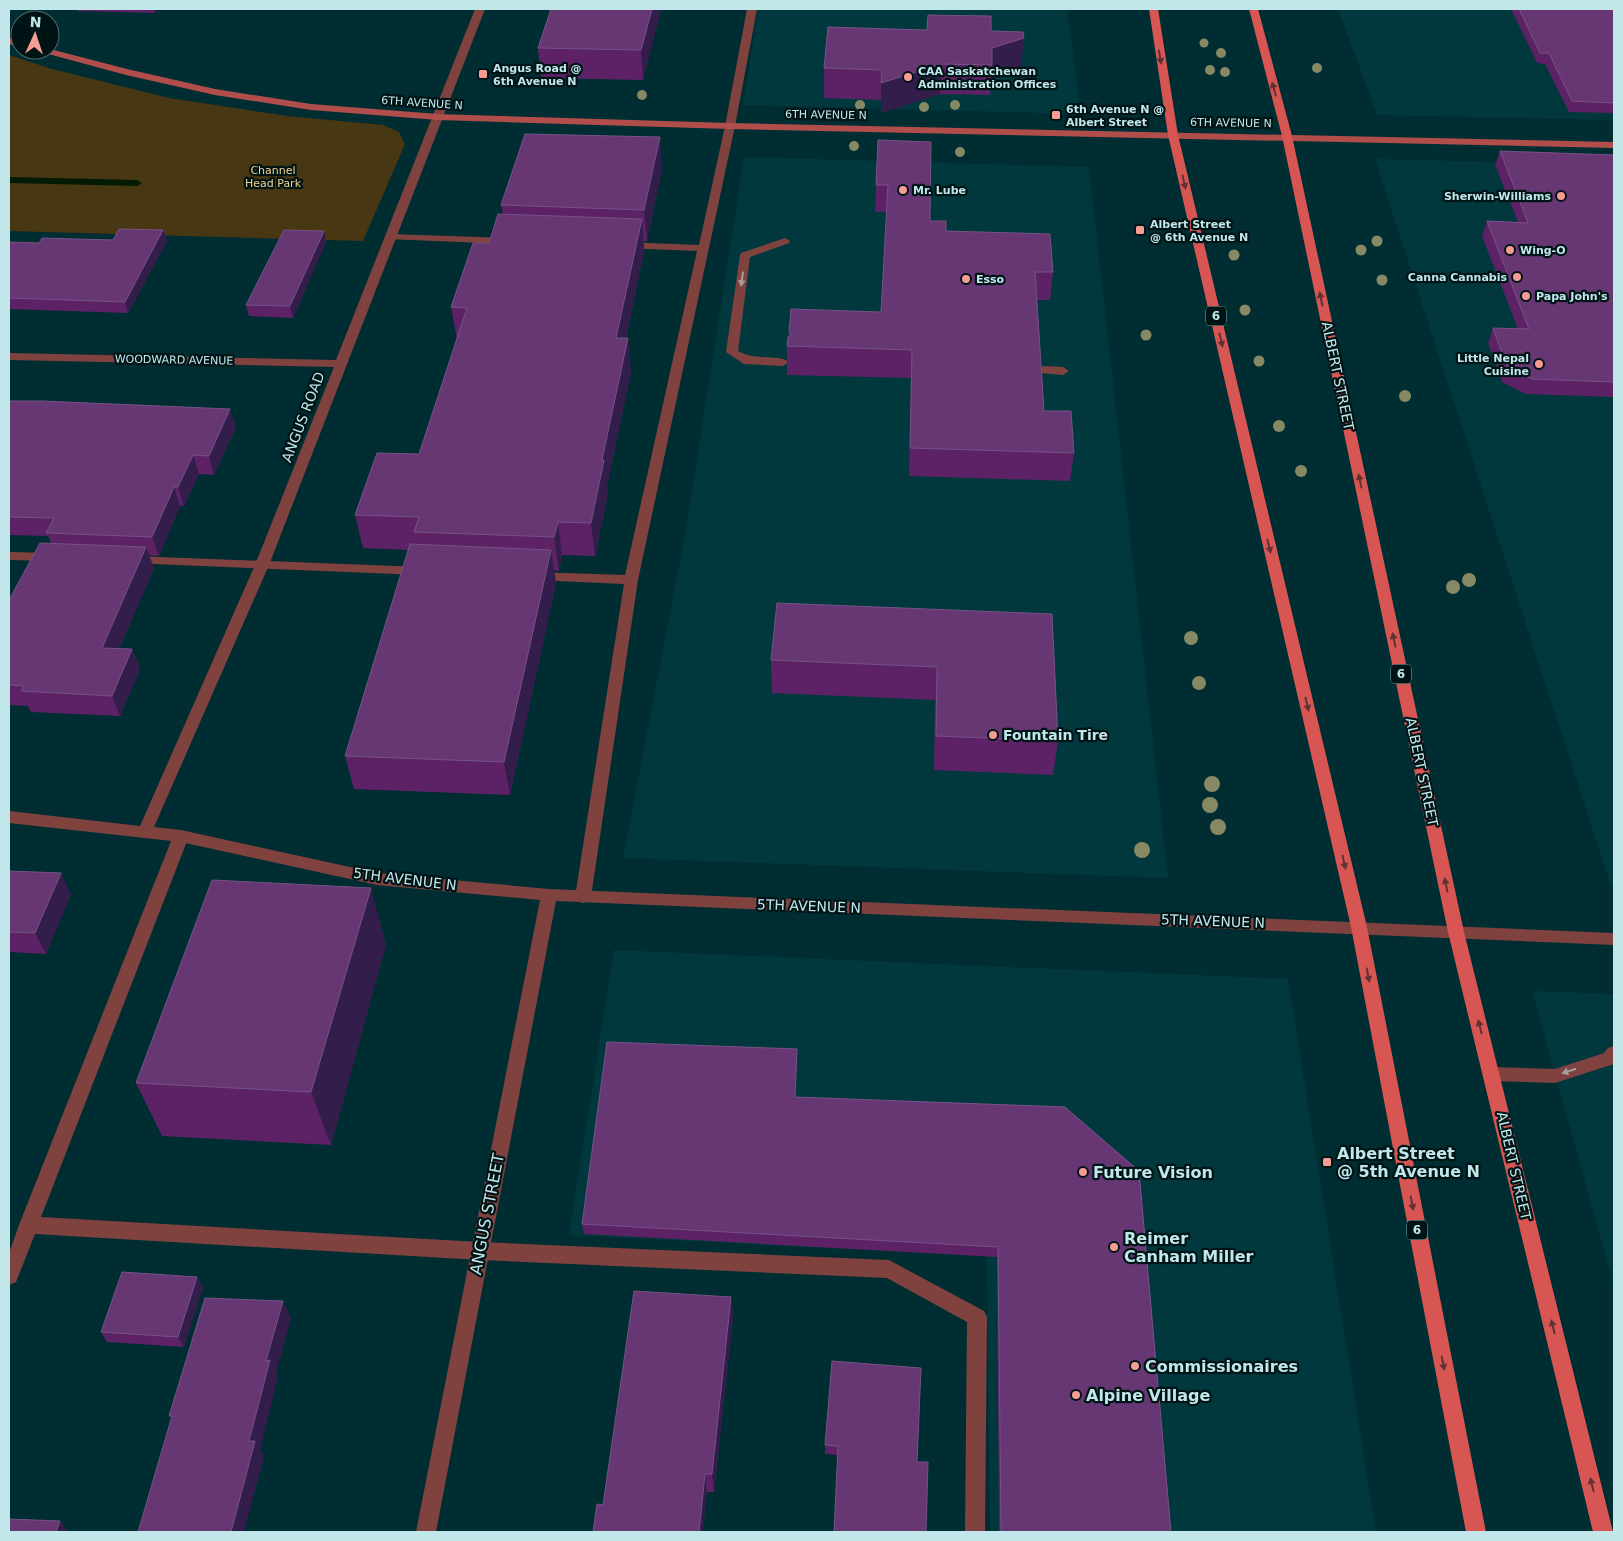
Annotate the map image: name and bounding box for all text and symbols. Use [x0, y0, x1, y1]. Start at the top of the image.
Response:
north arrow [10, 10, 60, 60]
text: N [29, 14, 42, 30]
one-way arrow [1157, 49, 1165, 65]
place label: Angus Road @ 6th Avenue N [493, 62, 582, 88]
place label: CAA Saskatchewan Administration Offices [918, 65, 1057, 91]
marker: Angus Road @ 6th Avenue N [477, 68, 489, 80]
marker: CAA Saskatchewan Administration Offices [902, 71, 914, 83]
one-way arrow [1270, 82, 1278, 97]
street label: 6TH AVENUE N [381, 94, 463, 112]
place label: 6th Avenue N @ Albert Street [1066, 103, 1164, 129]
street label: 6TH AVENUE N [785, 108, 867, 122]
marker: 6th Avenue N @ Albert Street [1050, 109, 1062, 121]
street label: 6TH AVENUE N [1190, 116, 1272, 130]
park label: Channel Head Park [245, 164, 302, 190]
one-way arrow [1180, 175, 1188, 190]
marker: Mr. Lube [897, 184, 909, 196]
place label: Mr. Lube [913, 184, 966, 197]
place label: Sherwin-Williams [1444, 190, 1551, 203]
marker: Sherwin-Williams [1555, 190, 1567, 202]
place label: Albert Street @ 6th Avenue N [1150, 218, 1248, 244]
marker: Albert Street @ 6th Avenue N [1134, 224, 1146, 236]
marker: Wing-O [1504, 244, 1516, 256]
place label: Wing-O [1520, 244, 1566, 257]
place label: Canna Cannabis [1408, 271, 1507, 284]
marker: Canna Cannabis [1511, 271, 1523, 283]
one-way arrow [738, 272, 746, 288]
marker: Esso [960, 273, 972, 285]
place label: Esso [976, 273, 1005, 286]
one-way arrow [1317, 290, 1325, 306]
marker: Papa John's [1520, 290, 1532, 302]
place label: Papa John's [1536, 290, 1608, 303]
road number: 6 [1206, 306, 1226, 326]
street label: ALBERT STREET [1319, 320, 1357, 432]
one-way arrow [1217, 333, 1225, 348]
street label: WOODWARD AVENUE [115, 352, 233, 368]
place label: Little Nepal Cuisine [1457, 352, 1529, 378]
marker: Little Nepal Cuisine [1533, 358, 1545, 370]
street label: ANGUS ROAD [278, 370, 328, 464]
one-way arrow [1356, 474, 1364, 489]
one-way arrow [1265, 538, 1273, 553]
one-way arrow [1390, 633, 1398, 648]
road number: 6 [1391, 664, 1411, 684]
one-way arrow [1303, 696, 1311, 711]
street label: ALBERT STREET [1403, 716, 1441, 828]
place label: Fountain Tire [1003, 727, 1108, 743]
marker: Fountain Tire [987, 729, 999, 741]
one-way arrow [1340, 855, 1348, 870]
street label: 5TH AVENUE N [352, 865, 458, 893]
one-way arrow [1441, 876, 1449, 892]
street label: 5TH AVENUE N [757, 896, 861, 916]
street label: 5TH AVENUE N [1161, 911, 1265, 931]
one-way arrow [1365, 967, 1373, 983]
one-way arrow [1476, 1019, 1484, 1034]
one-way arrow [1562, 1068, 1577, 1075]
street label: ALBERT STREET [1494, 1110, 1534, 1222]
place label: Albert Street @ 5th Avenue N [1337, 1144, 1480, 1181]
street label: ANGUS STREET [466, 1151, 508, 1276]
marker: Albert Street @ 5th Avenue N [1321, 1156, 1333, 1168]
place label: Future Vision [1093, 1163, 1213, 1182]
marker: Future Vision [1077, 1166, 1089, 1178]
one-way arrow [1409, 1196, 1417, 1212]
road number: 6 [1407, 1220, 1427, 1240]
place label: Reimer Canham Miller [1124, 1229, 1254, 1266]
marker: Reimer Canham Miller [1108, 1241, 1120, 1253]
one-way arrow [1549, 1320, 1557, 1335]
one-way arrow [1439, 1355, 1447, 1370]
place label: Commissionaires [1145, 1357, 1298, 1376]
marker: Commissionaires [1129, 1360, 1141, 1372]
place label: Alpine Village [1086, 1386, 1210, 1405]
marker: Alpine Village [1070, 1389, 1082, 1401]
one-way arrow [1588, 1477, 1596, 1492]

